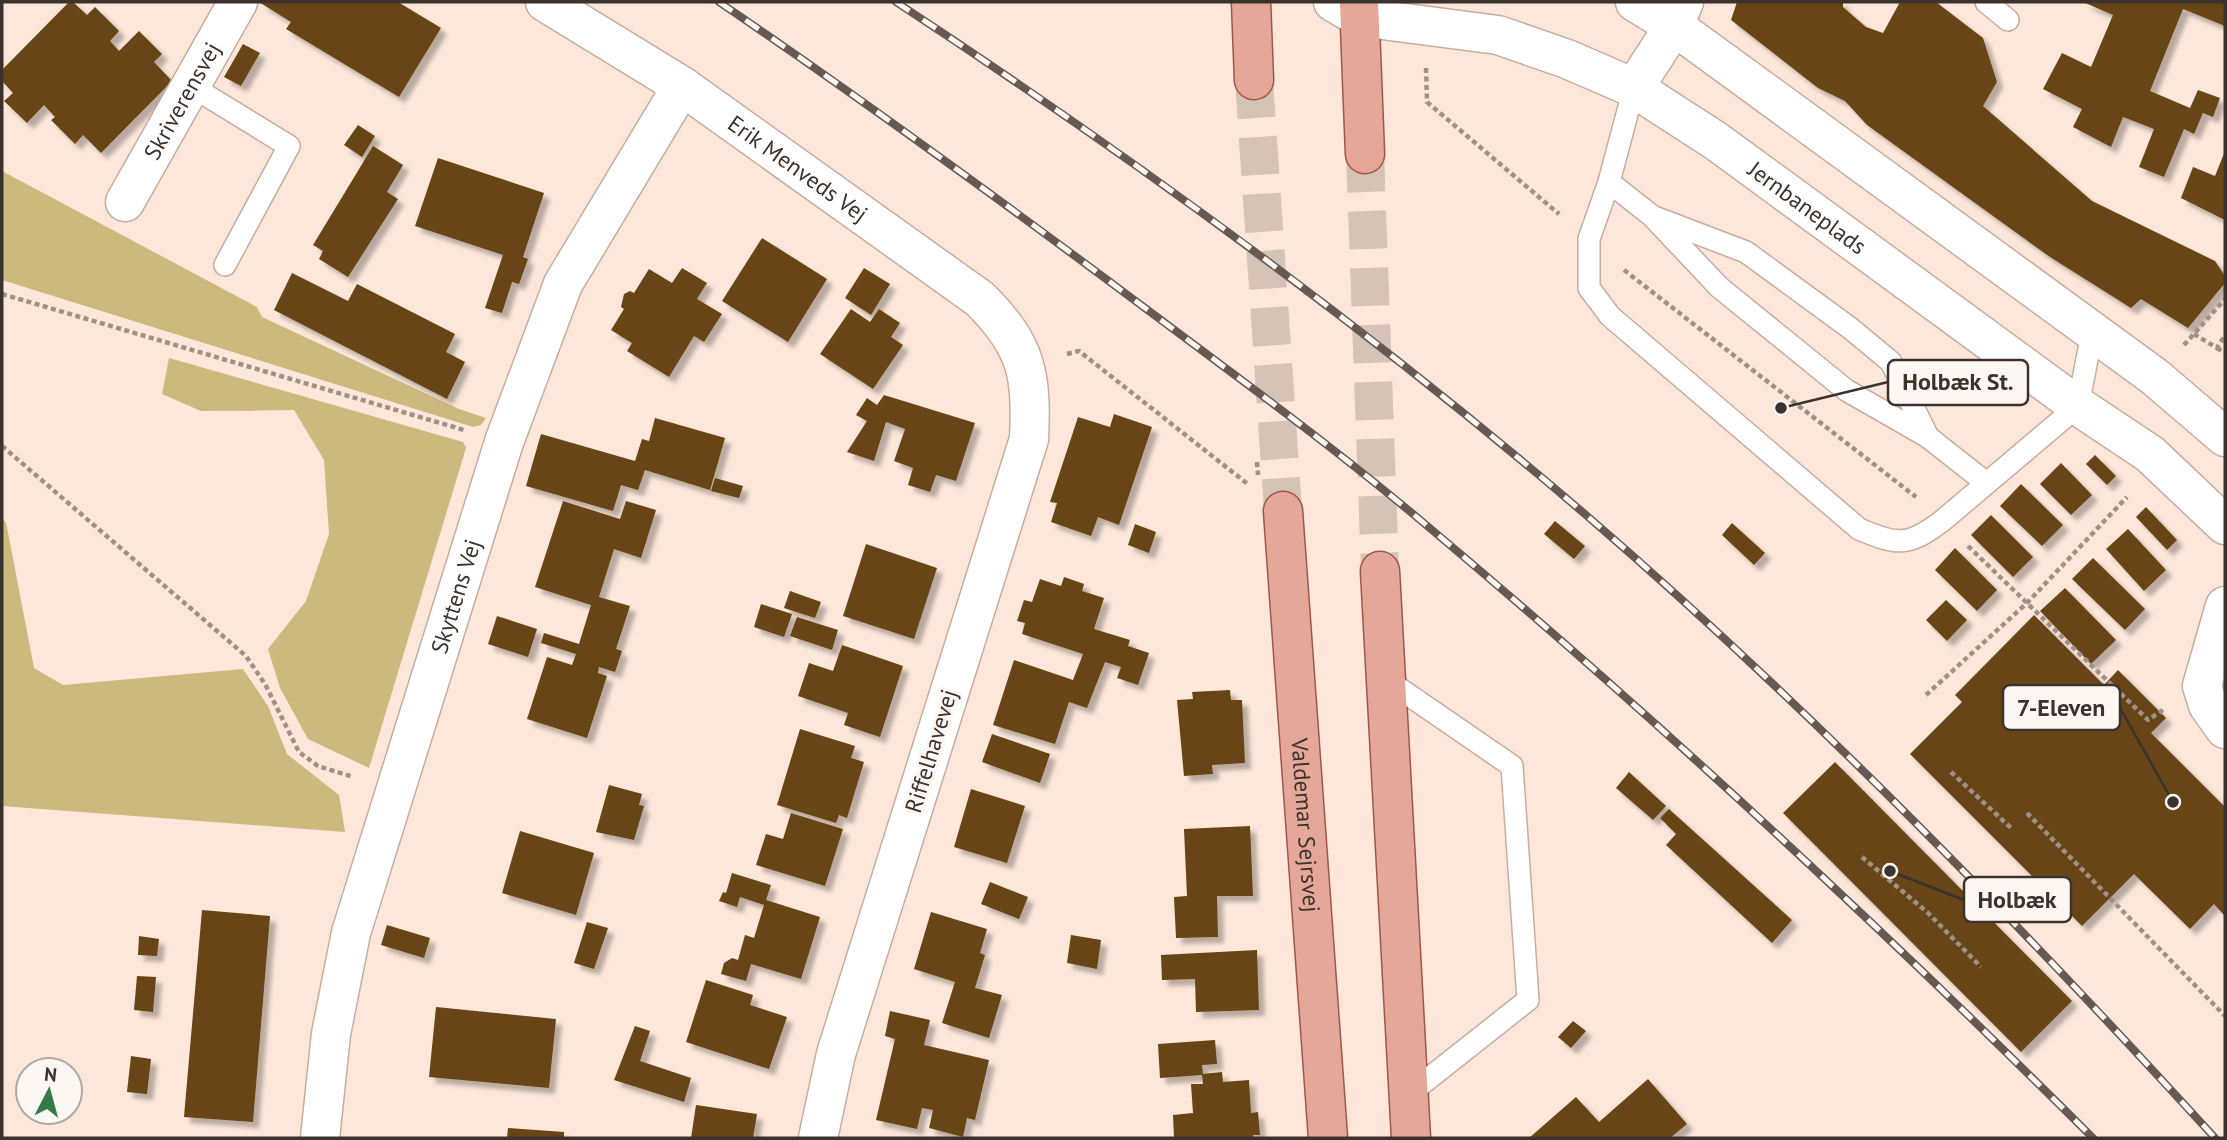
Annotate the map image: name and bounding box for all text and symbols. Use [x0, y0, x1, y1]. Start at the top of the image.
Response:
street label: Skriverensvej [137, 37, 226, 165]
street label: Erik Menveds Vej [723, 109, 874, 228]
street label: Jernbaneplads [1742, 154, 1872, 260]
callout: Holbæk St. [1888, 360, 2028, 405]
text: Holbæk St. [1902, 366, 2014, 397]
street label: Skyttens Vej [424, 536, 487, 657]
callout: 7-Eleven [2003, 685, 2120, 730]
street label: Riffelhavevej [898, 686, 963, 816]
text: 7-Eleven [2017, 692, 2105, 723]
street label: Valdemar Sejrsvej [1285, 736, 1327, 913]
callout: Holbæk [1964, 877, 2071, 922]
text: Holbæk [1977, 884, 2057, 915]
north arrow [14, 1056, 84, 1126]
text: N [43, 1062, 58, 1087]

